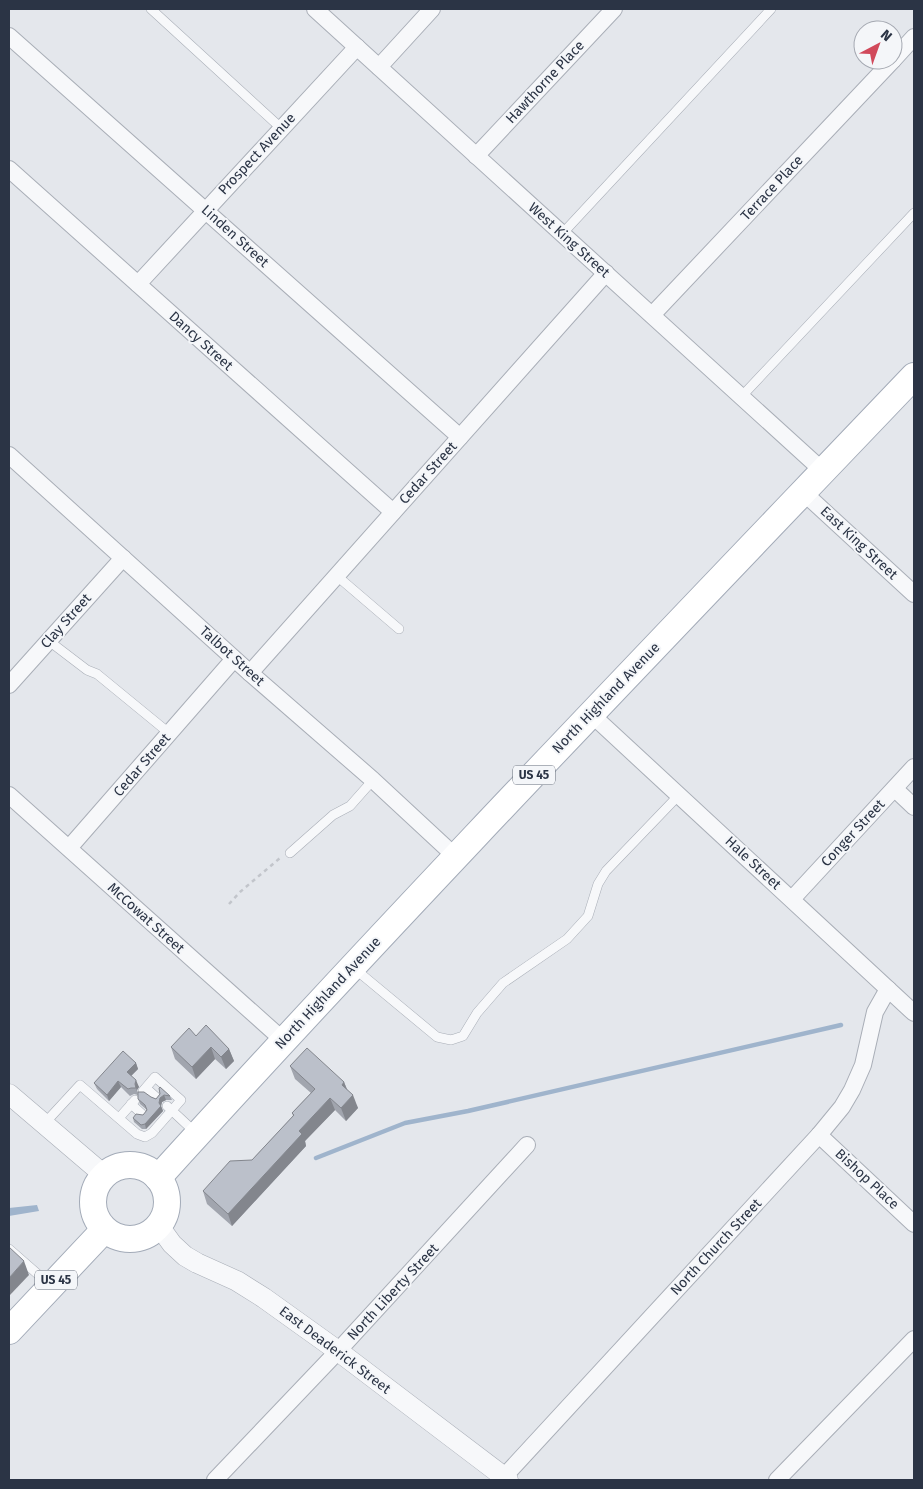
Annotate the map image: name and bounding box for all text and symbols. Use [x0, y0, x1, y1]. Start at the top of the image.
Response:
north arrow [853, 20, 903, 70]
text: N [877, 26, 895, 45]
street label: Hawthorne Place [502, 37, 588, 127]
street label: Prospect Avenue [215, 110, 299, 198]
street label: Terrace Place [737, 152, 807, 224]
street label: West King Street [525, 199, 614, 282]
street label: Linden Street [198, 201, 273, 271]
street label: Dancy Street [166, 308, 237, 375]
street label: Cedar Street [395, 438, 461, 508]
street label: East King Street [817, 503, 902, 584]
street label: Clay Street [37, 589, 96, 652]
street label: Talbot Street [196, 622, 269, 690]
street label: North Highland Avenue [549, 639, 663, 757]
street label: Cedar Street [110, 729, 175, 800]
road number: US 45 [513, 766, 555, 784]
street label: Conger Street [818, 795, 889, 870]
street label: Hale Street [721, 833, 785, 894]
street label: McCowat Street [104, 879, 189, 958]
street label: North Highland Avenue [271, 933, 385, 1053]
street label: Bishop Place [832, 1145, 902, 1213]
street label: North Church Street [667, 1195, 766, 1299]
street label: North Liberty Street [344, 1239, 443, 1344]
road number: US 45 [35, 1270, 77, 1290]
street label: East Deaderick Street [276, 1303, 395, 1398]

